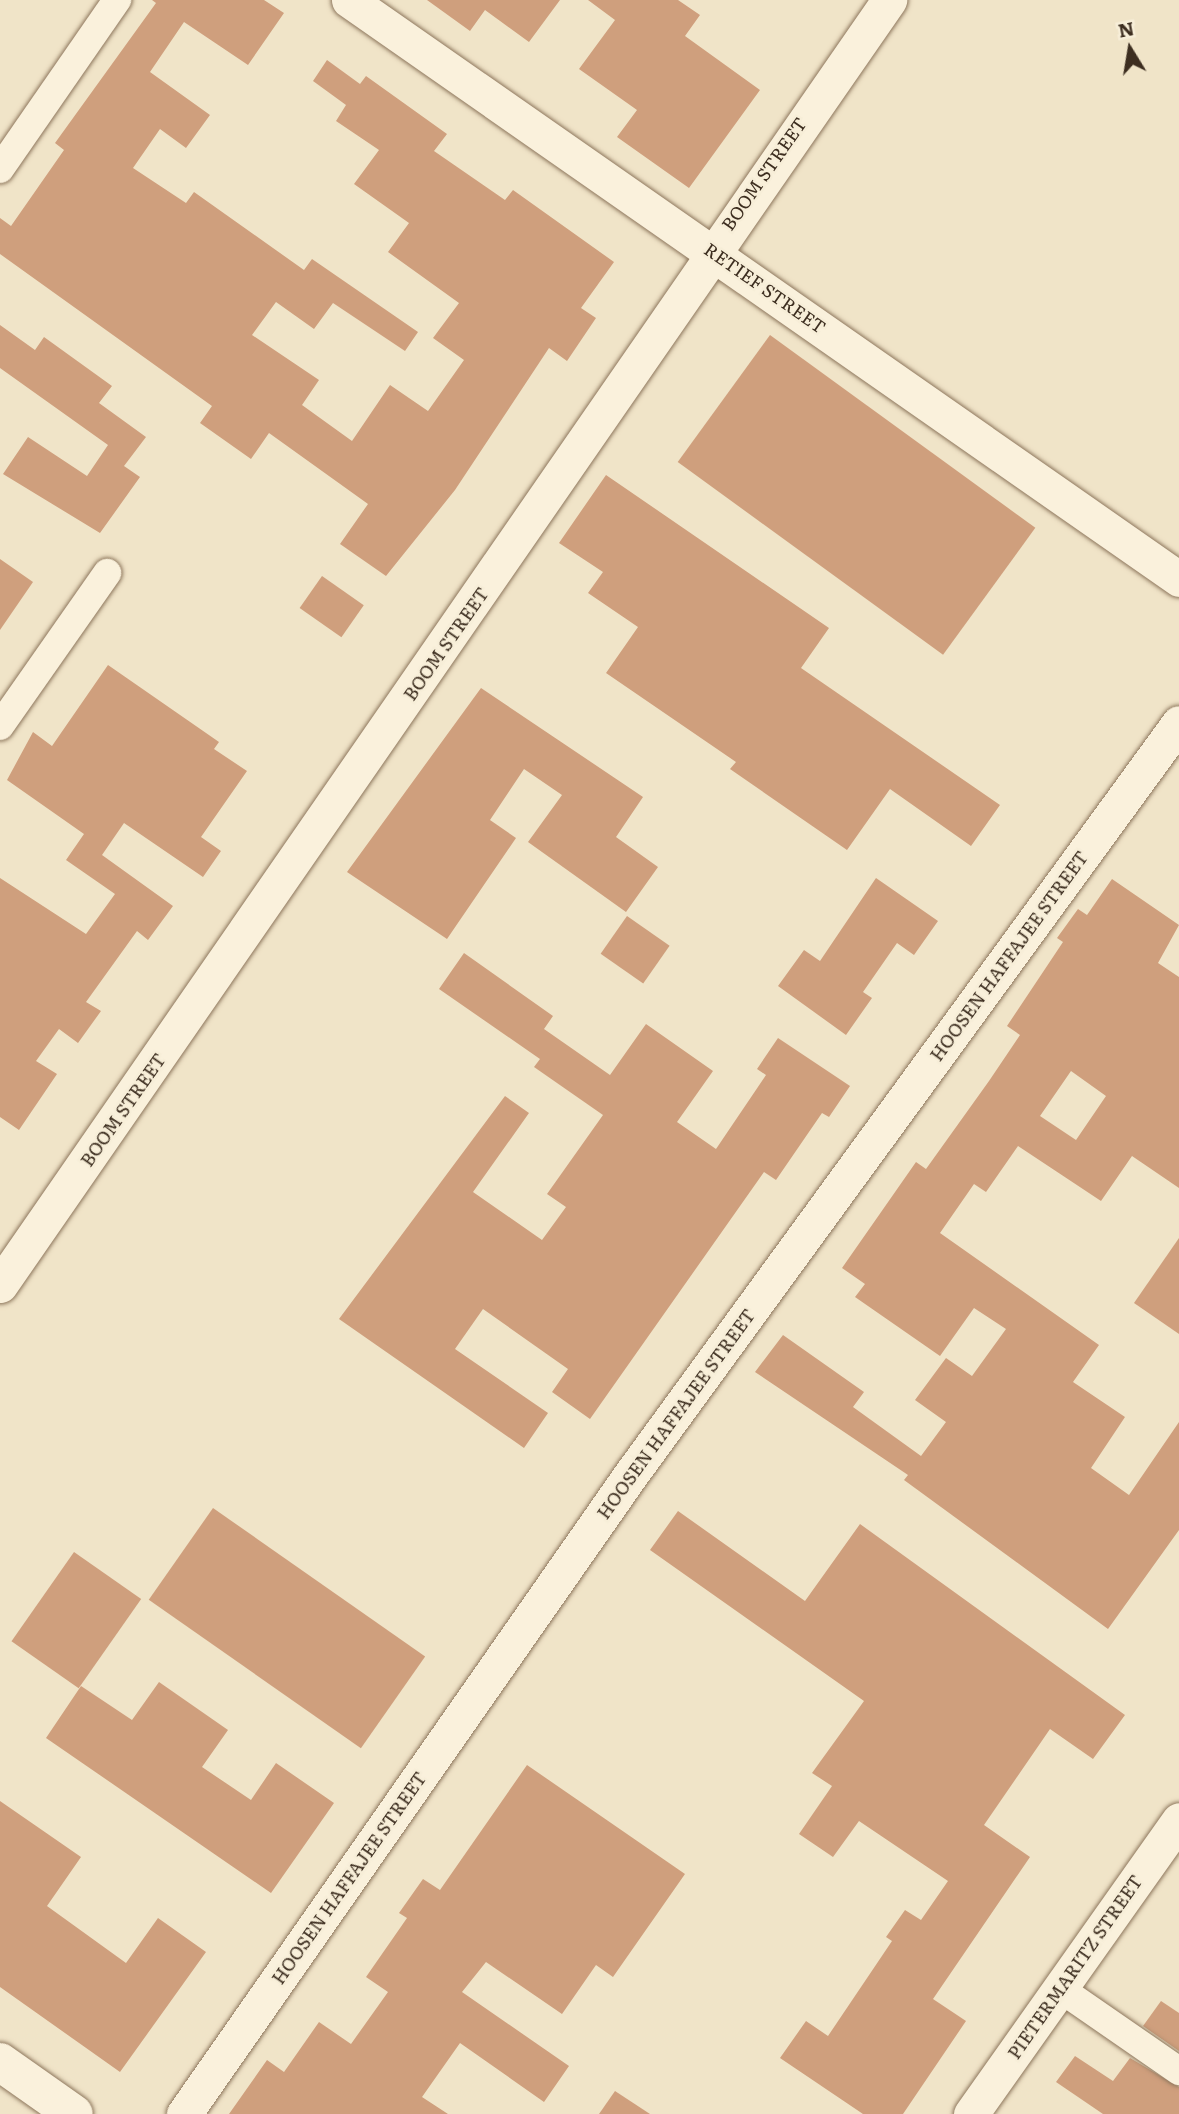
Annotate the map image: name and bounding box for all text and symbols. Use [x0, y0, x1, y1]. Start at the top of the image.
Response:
text: N [1115, 13, 1136, 44]
north arrow [1095, 14, 1165, 84]
street label: BOOM STREET [717, 113, 811, 235]
street label: RETIEF STREET [700, 238, 830, 338]
street label: BOOM STREET [399, 583, 493, 705]
street label: HOOSEN HAFFAJEE STREET [926, 847, 1092, 1065]
street label: BOOM STREET [76, 1049, 170, 1171]
street label: HOOSEN HAFFAJEE STREET [593, 1305, 759, 1523]
street label: HOOSEN HAFFAJEE STREET [267, 1768, 431, 1988]
street label: PIETERMARITZ STREET [1003, 1871, 1147, 2063]

